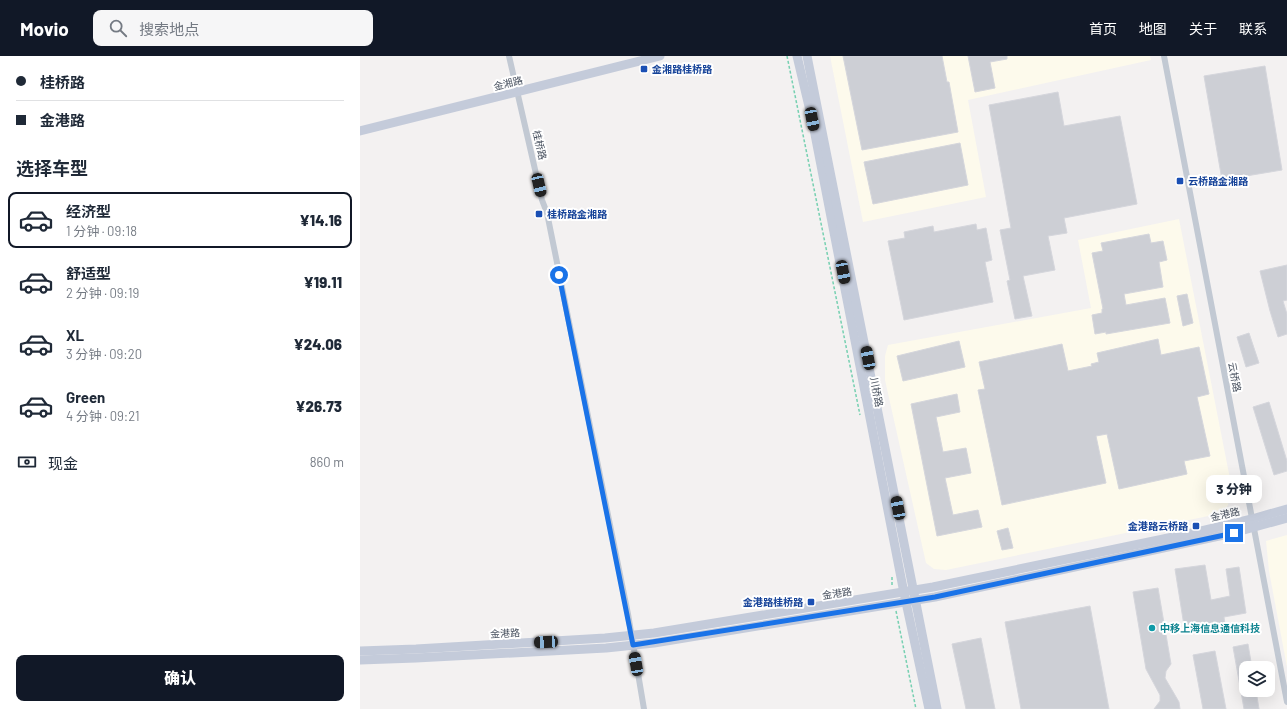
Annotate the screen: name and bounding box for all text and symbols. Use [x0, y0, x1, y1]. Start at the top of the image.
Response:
search box [93, 10, 373, 46]
text: Movio [20, 17, 69, 40]
icon: search [107, 17, 129, 39]
text: 搜索地点 [139, 20, 199, 38]
text: 首页 [1089, 20, 1117, 37]
text: 地图 [1139, 20, 1167, 37]
text: 关于 [1189, 20, 1217, 37]
text: 联系 [1239, 20, 1267, 37]
place label: 金湘路桂桥路 [651, 63, 713, 75]
marker: 金湘路桂桥路 [639, 64, 649, 74]
text: 桂桥路 [40, 73, 85, 91]
street label: 金湘路 [492, 74, 524, 92]
car [804, 106, 820, 132]
text: 金港路 [40, 111, 85, 129]
street label: 桂桥路 [531, 129, 549, 161]
text: 选择车型 [16, 157, 88, 179]
car [530, 172, 548, 198]
place label: 云桥路金湘路 [1188, 175, 1249, 187]
marker: 云桥路金湘路 [1175, 176, 1185, 186]
icon: car [18, 202, 54, 238]
text: 经济型 [66, 202, 111, 220]
place label: 桂桥路金湘路 [547, 208, 608, 220]
marker: 桂桥路金湘路 [534, 209, 544, 219]
text: ¥14.16 [300, 211, 342, 229]
text: 1 分钟 · 09:18 [66, 223, 137, 239]
car [835, 259, 851, 285]
icon: car [18, 264, 54, 300]
text: 舒适型 [66, 264, 111, 282]
route start [550, 266, 568, 284]
text: ¥19.11 [304, 273, 342, 291]
text: 2 分钟 · 09:19 [66, 285, 139, 301]
icon: car [18, 326, 54, 362]
text: XL [66, 326, 84, 344]
text: ¥24.06 [293, 335, 342, 353]
car [860, 345, 876, 371]
text: 3 分钟 · 09:20 [66, 346, 142, 362]
street label: 云桥路 [1226, 361, 1244, 393]
street label: 川桥路 [868, 376, 886, 408]
icon: car [18, 388, 54, 424]
text: Green [66, 388, 105, 406]
text: ¥26.73 [295, 397, 342, 415]
text: 4 分钟 · 09:21 [66, 408, 140, 424]
icon: cash [16, 451, 38, 473]
text: 现金 [48, 454, 78, 472]
text: 860 m [310, 454, 344, 470]
callout: 3 分钟 [1206, 475, 1262, 503]
text: 3 分钟 [1216, 481, 1252, 497]
car [890, 495, 906, 521]
street label: 金港路 [1209, 505, 1241, 523]
place label: 金港路云桥路 [1127, 520, 1189, 532]
marker: 金港路云桥路 [1191, 521, 1201, 531]
route end [1225, 524, 1243, 542]
street label: 金港路 [821, 585, 853, 601]
place label: 金港路桂桥路 [742, 596, 804, 608]
marker: 金港路桂桥路 [806, 597, 816, 607]
place label: 中移上海信息通信科技 [1160, 622, 1260, 634]
marker: 中移上海信息通信科技 [1147, 623, 1157, 633]
street label: 金港路 [490, 626, 520, 640]
car [534, 635, 558, 649]
car [628, 651, 644, 677]
button: 确认 [16, 655, 344, 701]
map controls [1239, 661, 1275, 697]
button: layers [1239, 661, 1275, 697]

